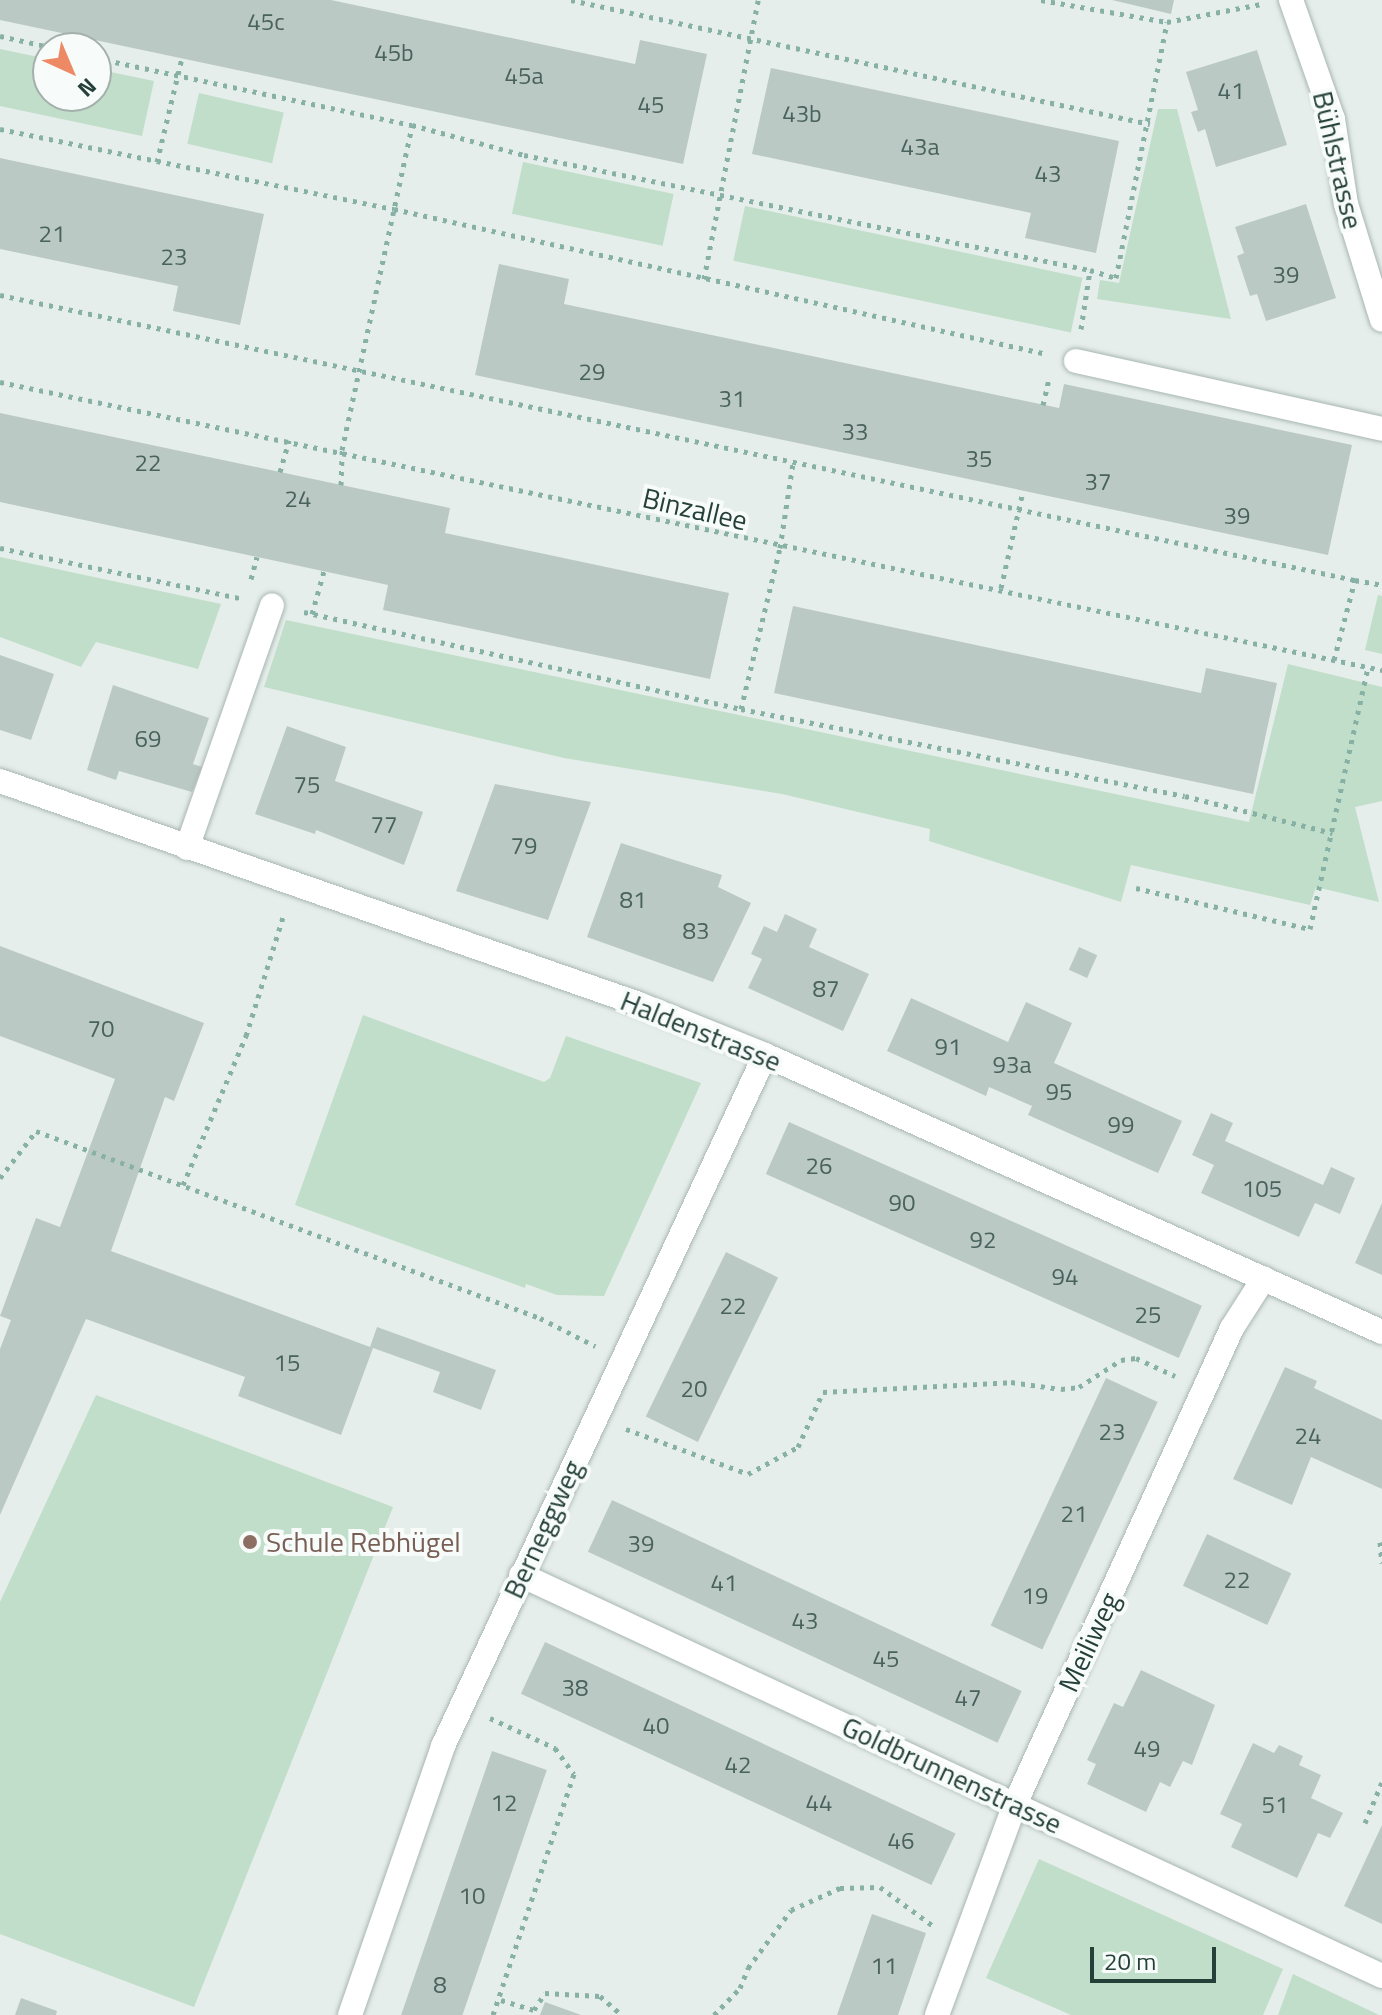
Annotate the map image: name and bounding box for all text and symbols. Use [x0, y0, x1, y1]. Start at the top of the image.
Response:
house number: 45c [247, 8, 285, 36]
north arrow [32, 32, 112, 112]
house number: 45b [374, 39, 414, 67]
house number: 45a [505, 62, 543, 90]
text: N [70, 70, 105, 105]
house number: 41 [1218, 77, 1244, 105]
street label: Bühlstrasse [1306, 88, 1370, 232]
house number: 45 [638, 91, 664, 119]
house number: 43b [782, 100, 822, 128]
house number: 43a [901, 133, 939, 161]
house number: 43 [1035, 160, 1061, 188]
house number: 21 [39, 220, 65, 248]
house number: 23 [161, 243, 187, 271]
house number: 39 [1273, 261, 1299, 289]
house number: 29 [579, 358, 605, 386]
house number: 31 [719, 385, 745, 413]
house number: 33 [842, 418, 868, 446]
house number: 35 [966, 445, 992, 473]
house number: 22 [135, 449, 161, 477]
house number: 37 [1085, 468, 1111, 496]
street label: Binzallee [639, 481, 751, 537]
house number: 24 [285, 485, 311, 513]
house number: 39 [1224, 502, 1250, 530]
house number: 69 [135, 725, 161, 753]
house number: 75 [294, 771, 320, 799]
house number: 77 [371, 811, 397, 839]
house number: 79 [511, 832, 537, 860]
house number: 81 [620, 886, 646, 914]
house number: 83 [683, 917, 709, 945]
house number: 87 [813, 975, 839, 1003]
street label: Haldenstrasse [616, 984, 786, 1078]
house number: 70 [88, 1015, 114, 1043]
house number: 91 [935, 1033, 961, 1061]
house number: 93a [993, 1051, 1031, 1079]
house number: 95 [1046, 1078, 1072, 1106]
house number: 99 [1108, 1111, 1134, 1139]
house number: 26 [806, 1152, 832, 1180]
house number: 105 [1242, 1175, 1282, 1203]
house number: 90 [889, 1189, 915, 1217]
house number: 92 [970, 1226, 996, 1254]
house number: 94 [1052, 1263, 1078, 1291]
house number: 22 [720, 1292, 746, 1320]
house number: 25 [1135, 1301, 1161, 1329]
house number: 15 [274, 1349, 300, 1377]
house number: 20 [681, 1375, 707, 1403]
house number: 23 [1099, 1418, 1125, 1446]
house number: 24 [1295, 1422, 1321, 1450]
street label: Berneggweg [496, 1454, 590, 1604]
house number: 21 [1061, 1500, 1087, 1528]
place label: Schule Rebhügel [266, 1525, 461, 1559]
house number: 39 [628, 1530, 654, 1558]
marker: Schule Rebhügel [241, 1533, 259, 1551]
house number: 22 [1224, 1566, 1250, 1594]
house number: 41 [711, 1569, 737, 1597]
house number: 19 [1022, 1582, 1048, 1610]
street label: Meiliweg [1051, 1587, 1127, 1697]
house number: 43 [792, 1607, 818, 1635]
house number: 45 [873, 1645, 899, 1673]
house number: 38 [562, 1674, 588, 1702]
house number: 47 [955, 1684, 981, 1712]
street label: Goldbrunnenstrasse [837, 1709, 1067, 1841]
house number: 40 [643, 1712, 669, 1740]
house number: 49 [1134, 1735, 1160, 1763]
house number: 42 [725, 1751, 751, 1779]
house number: 12 [491, 1789, 517, 1817]
house number: 44 [806, 1789, 832, 1817]
house number: 51 [1262, 1791, 1288, 1819]
house number: 46 [888, 1827, 914, 1855]
house number: 10 [459, 1882, 485, 1910]
scale bar [1094, 1931, 1220, 1981]
text: 20 m [1104, 1943, 1156, 1979]
house number: 11 [871, 1952, 897, 1980]
house number: 8 [433, 1971, 447, 1999]

